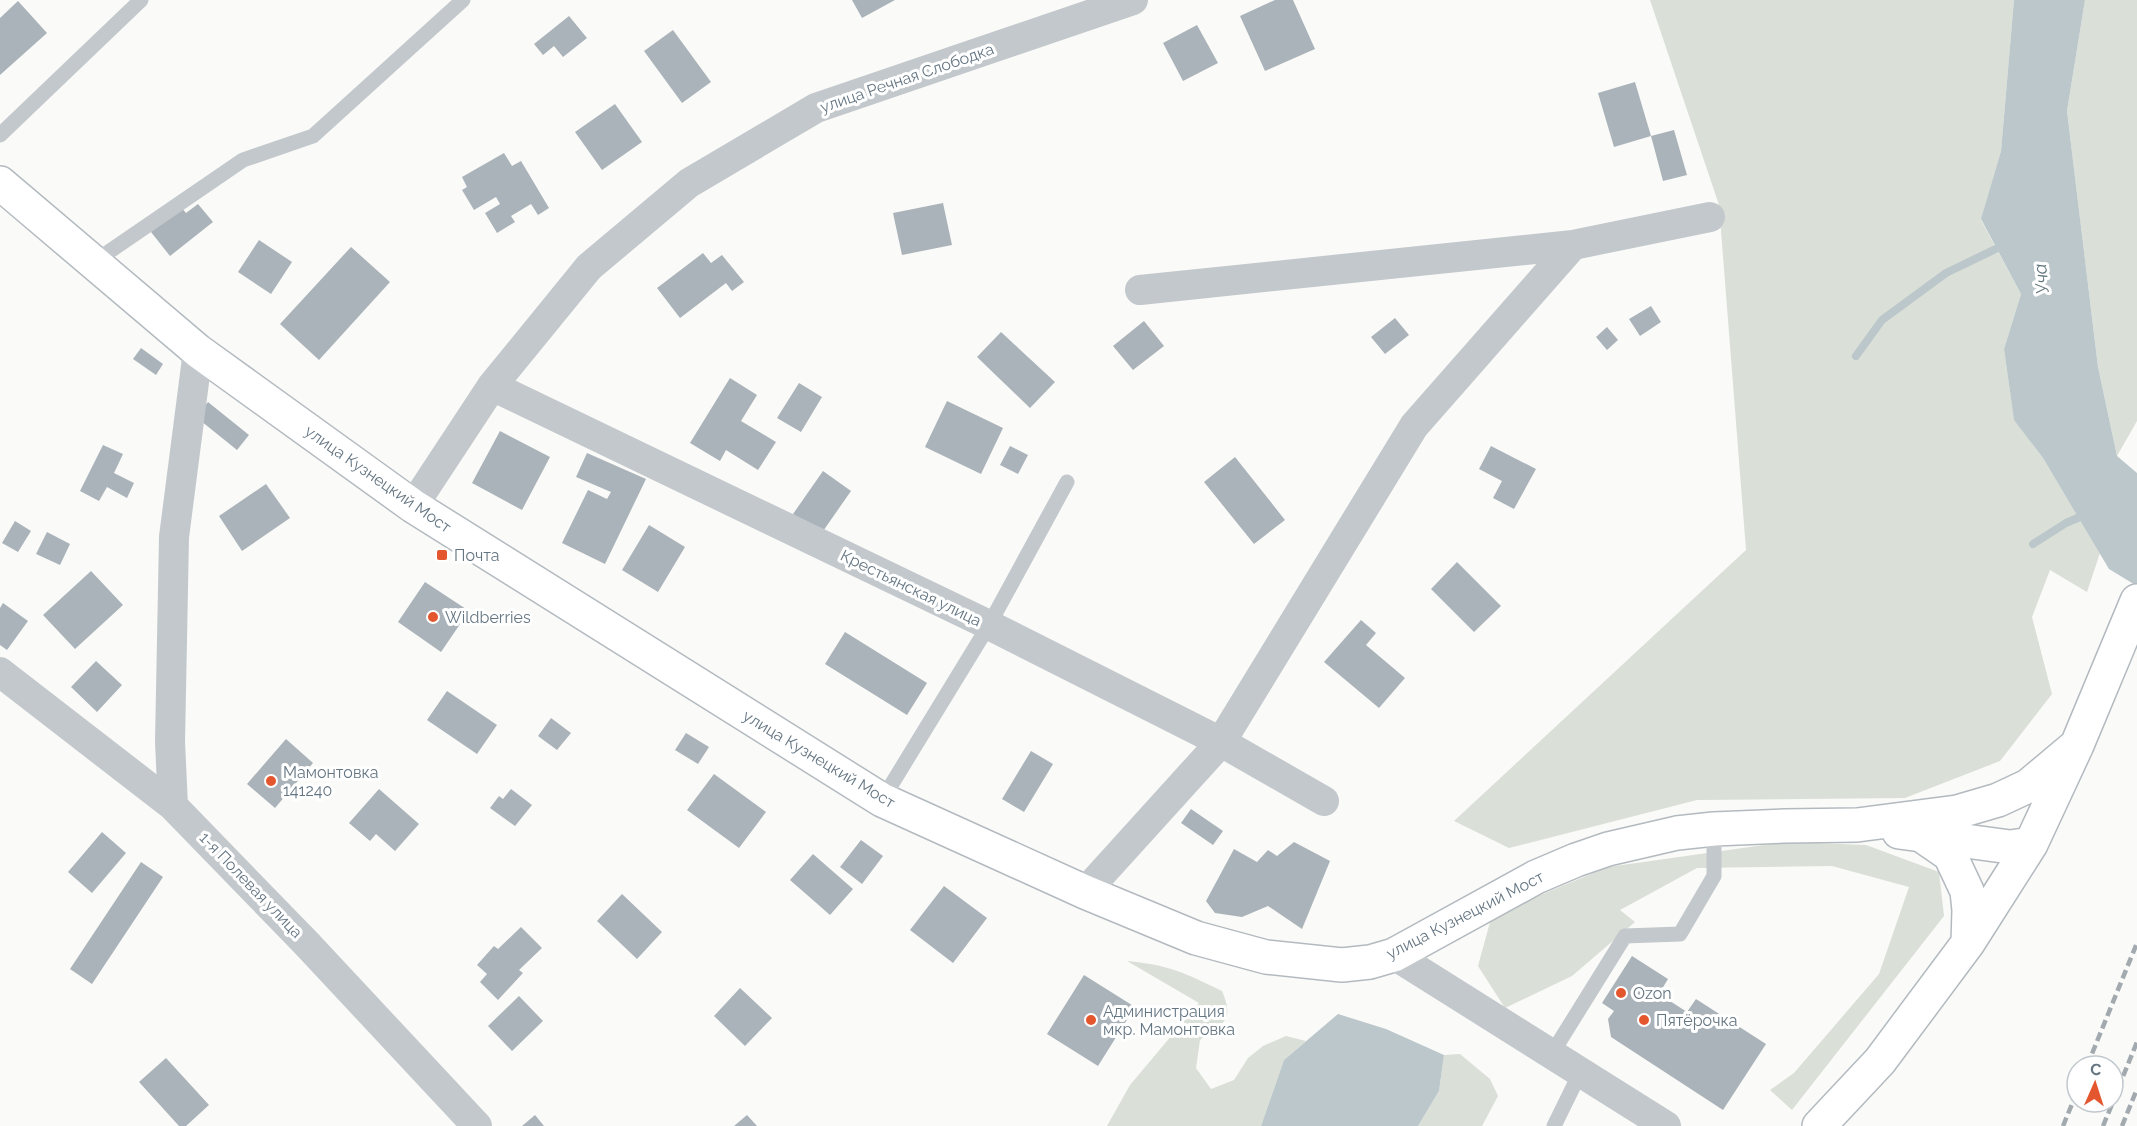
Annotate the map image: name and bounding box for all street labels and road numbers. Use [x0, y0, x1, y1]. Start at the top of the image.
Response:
street label: улица Речная Слободка [818, 39, 996, 117]
street label: улица Кузнецкий Мост [301, 421, 455, 537]
street label: Крестьянская улица [838, 546, 984, 630]
street label: улица Кузнецкий Мост [739, 706, 899, 812]
street label: 1-я Полевая улица [196, 828, 306, 942]
street label: улица Кузнецкий Мост [1383, 867, 1547, 963]

